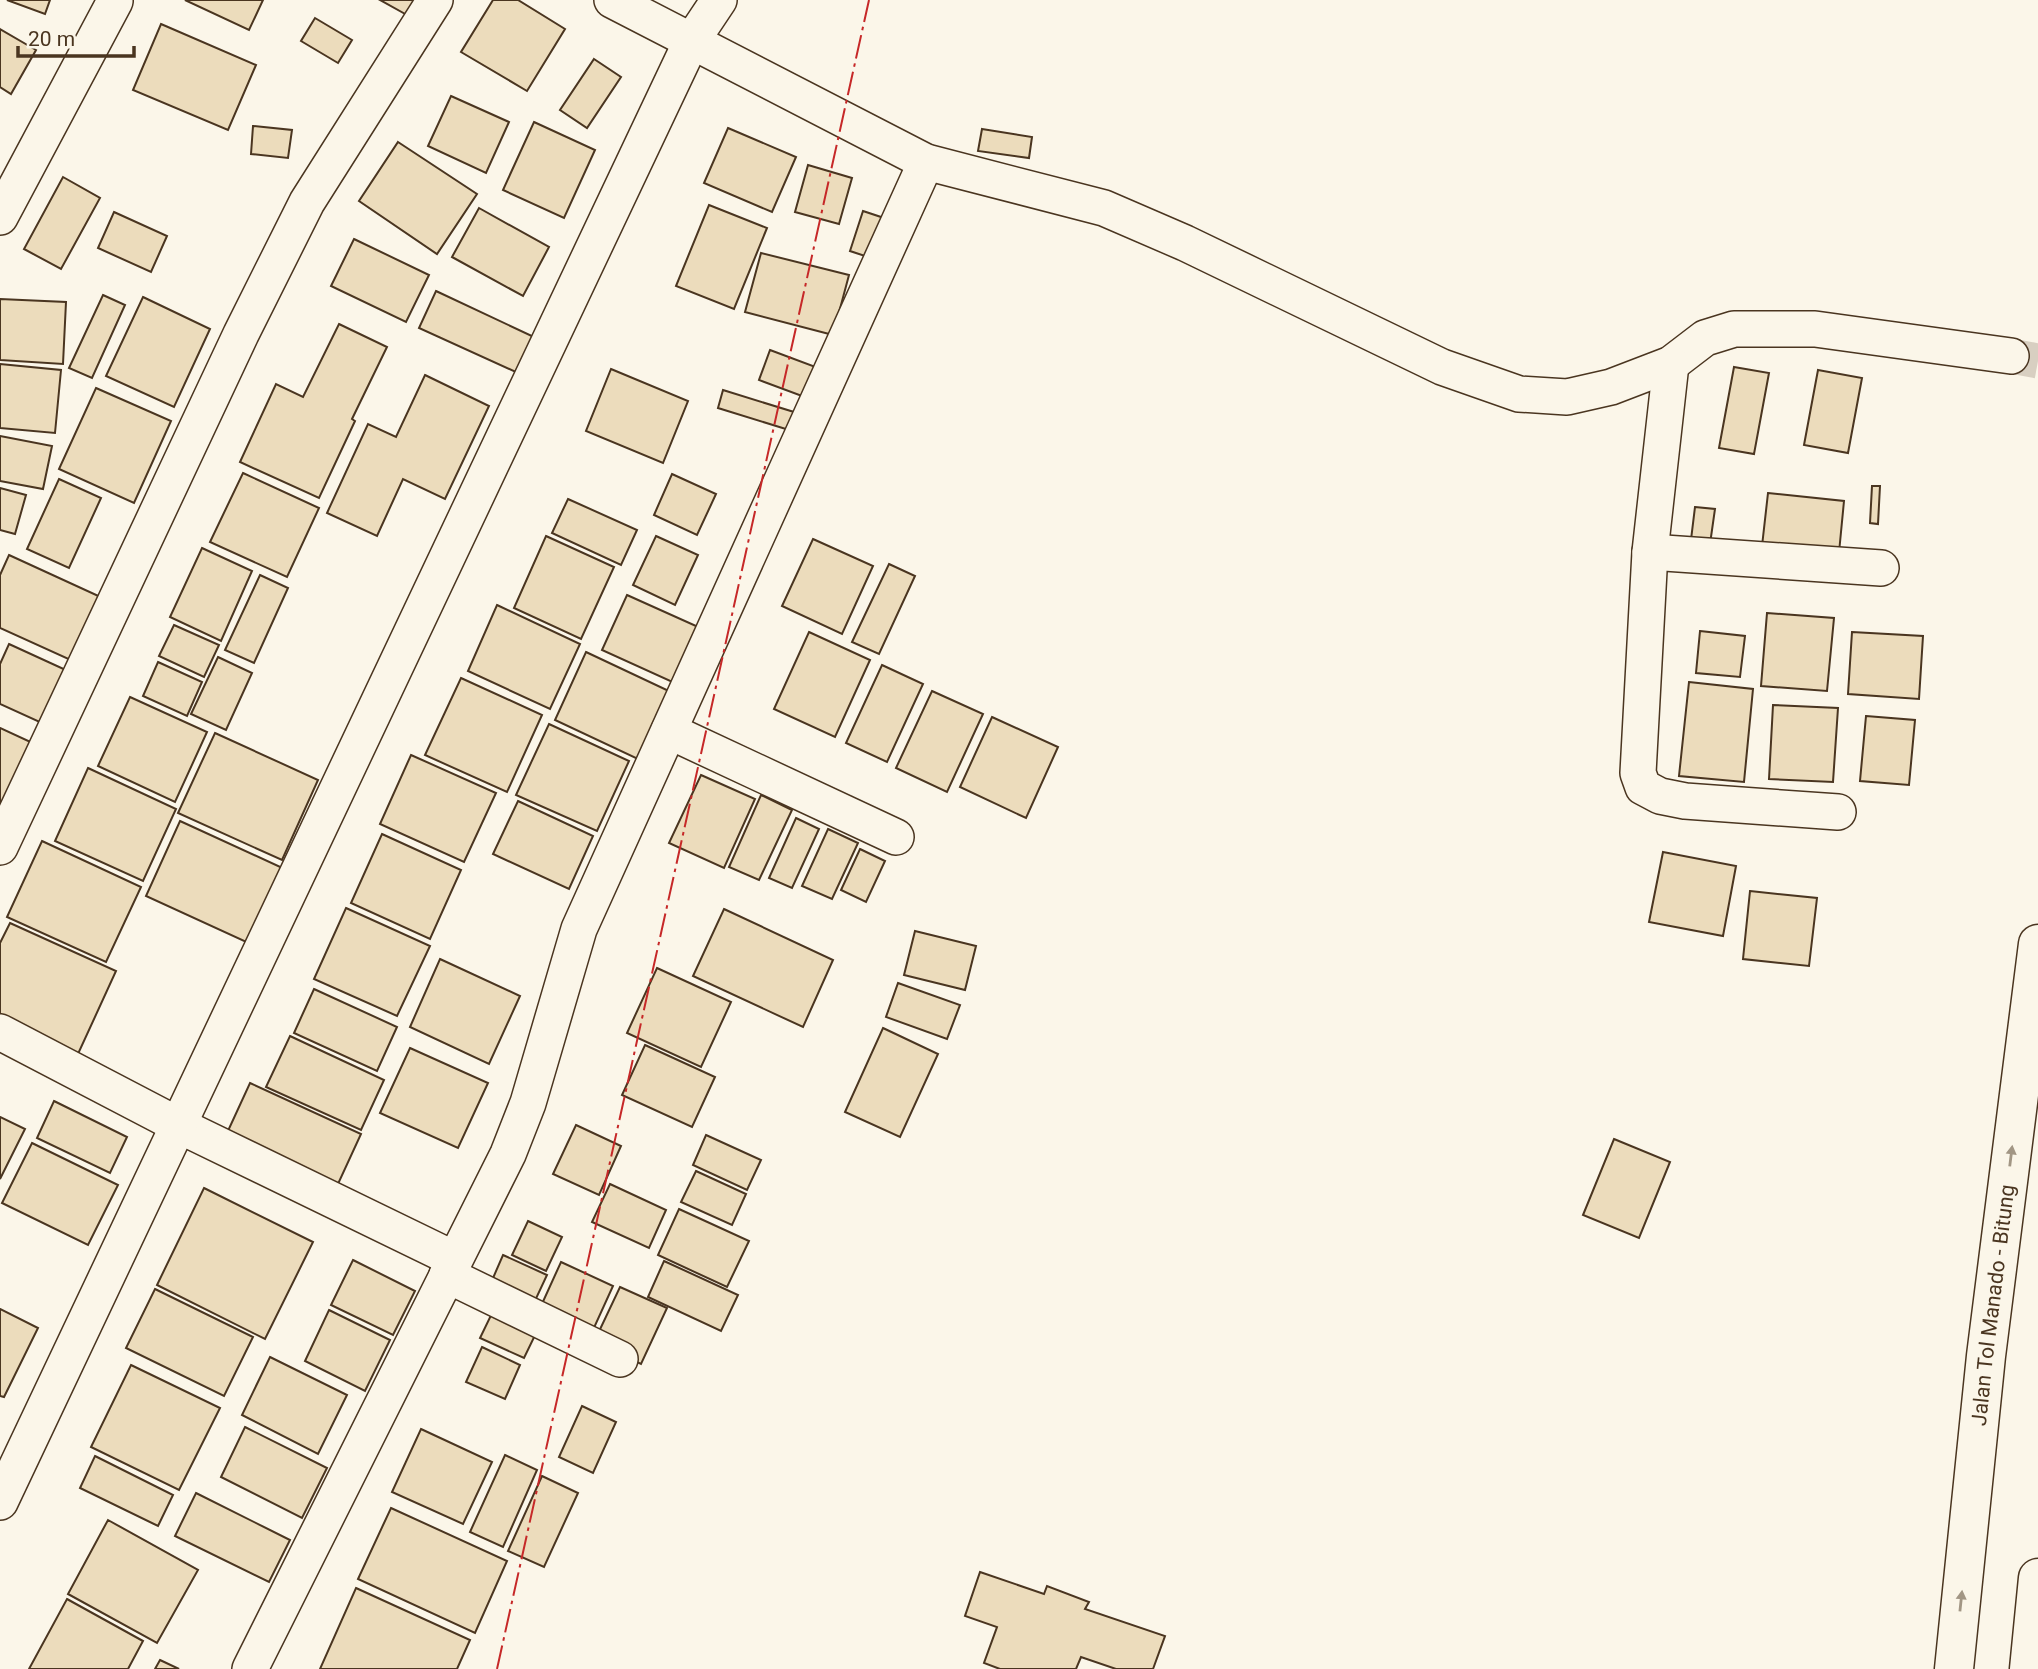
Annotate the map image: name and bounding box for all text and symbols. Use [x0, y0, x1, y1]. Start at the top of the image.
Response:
scale bar [18, 14, 133, 58]
text: 20 m [28, 27, 75, 51]
one-way arrow [2006, 1145, 2017, 1167]
street label: Jalan Tol Manado - Bitung [1967, 1183, 2020, 1427]
one-way arrow [1956, 1590, 1967, 1612]

